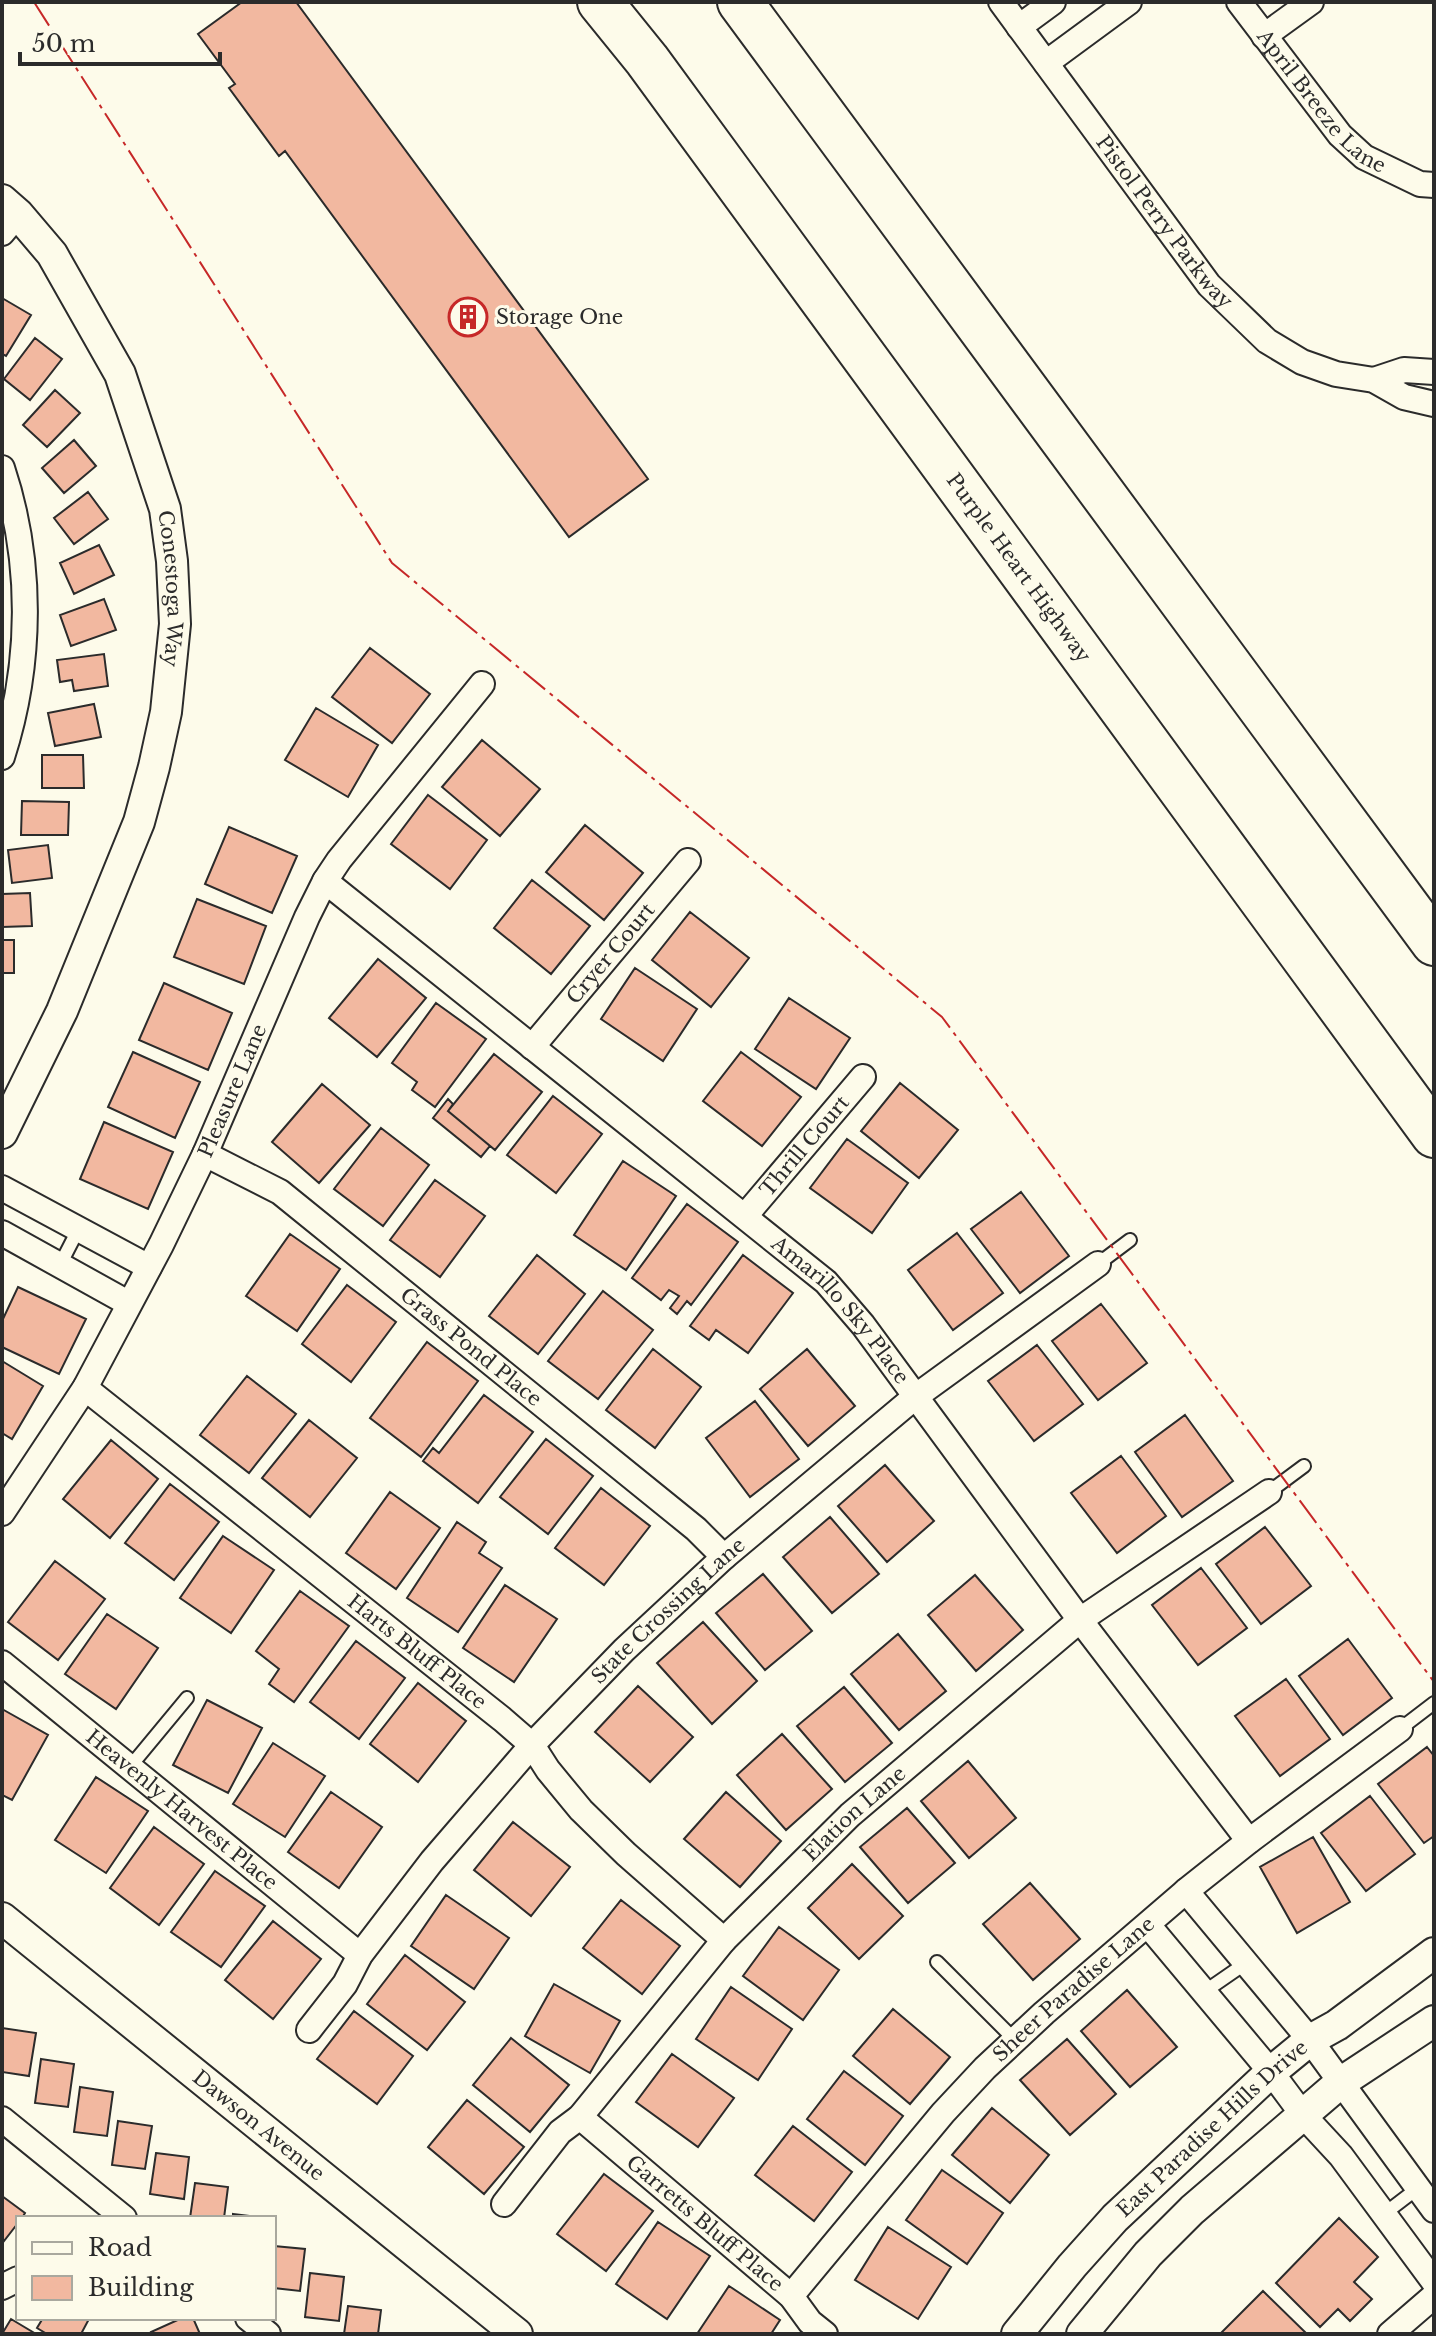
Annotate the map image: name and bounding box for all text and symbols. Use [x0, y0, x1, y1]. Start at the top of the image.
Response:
scale bar [20, 16, 220, 66]
street label: April Breeze Lane [1252, 24, 1390, 178]
text: 50 m [32, 29, 96, 58]
street label: Pistol Perry Parkway [1091, 131, 1238, 313]
building icon: Storage One [447, 296, 489, 338]
place label: Storage One [496, 305, 623, 329]
street label: Purple Heart Highway [942, 469, 1096, 667]
street label: Conestoga Way [153, 509, 187, 668]
street label: Cryer Court [561, 898, 660, 1009]
street label: Pleasure Lane [193, 1020, 271, 1161]
street label: Thrill Court [755, 1090, 854, 1201]
street label: Amarillo Sky Place [766, 1231, 914, 1389]
street label: Grass Pond Place [396, 1282, 547, 1411]
street label: State Crossing Lane [586, 1533, 750, 1688]
street label: Harts Bluff Place [343, 1589, 491, 1714]
street label: Heavenly Harvest Place [81, 1725, 282, 1895]
street label: Elation Lane [798, 1761, 910, 1866]
street label: Sheer Paradise Lane [988, 1912, 1159, 2067]
street label: East Paradise Hills Drive [1112, 2035, 1312, 2222]
street label: Dawson Avenue [188, 2065, 329, 2186]
street label: Garretts Bluff Place [622, 2150, 788, 2296]
legend [16, 2216, 276, 2320]
text: Road [88, 2233, 152, 2262]
text: Building [88, 2273, 194, 2302]

